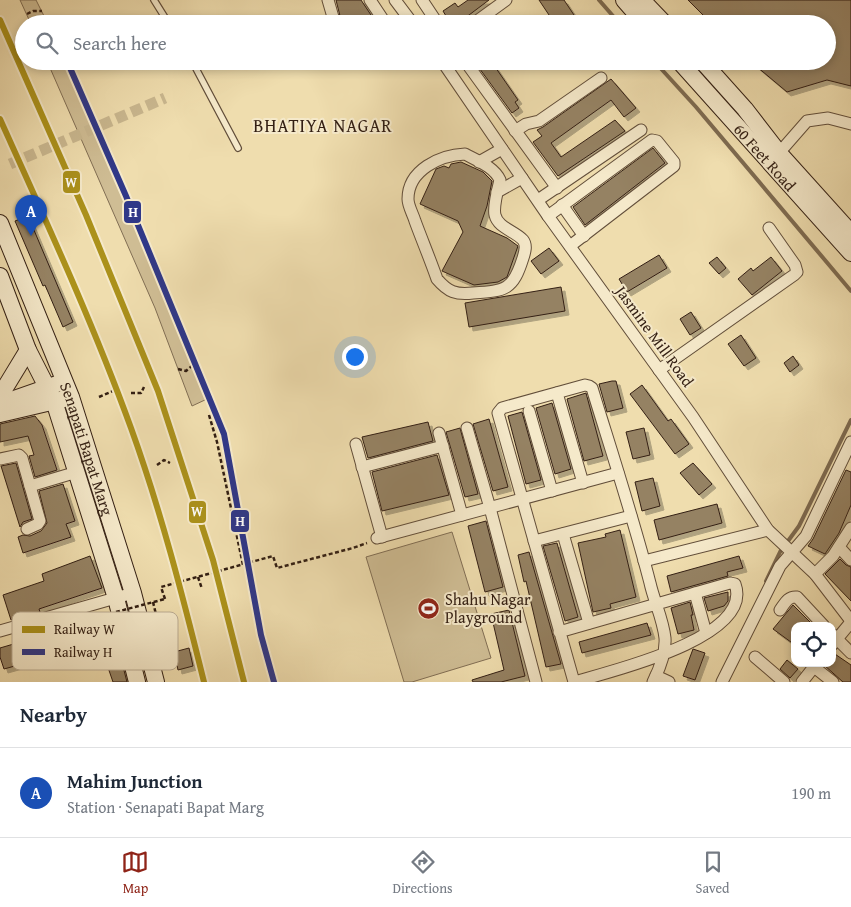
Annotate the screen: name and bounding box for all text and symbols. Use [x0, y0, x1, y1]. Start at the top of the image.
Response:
search box [15, 15, 836, 70]
icon: search [33, 29, 61, 57]
text: Search here [73, 29, 167, 57]
district label: BHATIYA NAGAR [253, 112, 393, 139]
street label: 60 Feet Road [728, 118, 802, 197]
line badge: W [62, 170, 81, 194]
text: W [65, 172, 77, 192]
pin: A [15, 195, 47, 236]
line badge: H [123, 200, 142, 224]
text: H [128, 202, 138, 222]
street label: Jasmine Mill Road [609, 279, 700, 392]
your location [342, 344, 368, 370]
street label: Senapati Bapat Marg [54, 378, 120, 518]
line badge: W [188, 500, 207, 524]
text: W [191, 501, 203, 521]
line badge: H [230, 509, 250, 533]
text: H [235, 511, 245, 531]
place label: Shahu Nagar Playground [445, 587, 531, 629]
sports icon: Shahu Nagar Playground [417, 596, 441, 620]
legend [12, 612, 178, 670]
text: Railway W [54, 619, 115, 639]
map controls [791, 622, 836, 667]
button: locate [791, 622, 836, 667]
text: Railway H [54, 642, 112, 662]
text: Nearby [20, 699, 87, 730]
text: Mahim Junction [67, 767, 203, 795]
text: A [31, 781, 41, 805]
text: 190 m [791, 781, 831, 805]
text: Station · Senapati Bapat Marg [67, 795, 264, 819]
tab: Map [121, 848, 149, 898]
tab: Directions [392, 848, 453, 898]
tab: Saved [696, 848, 730, 898]

